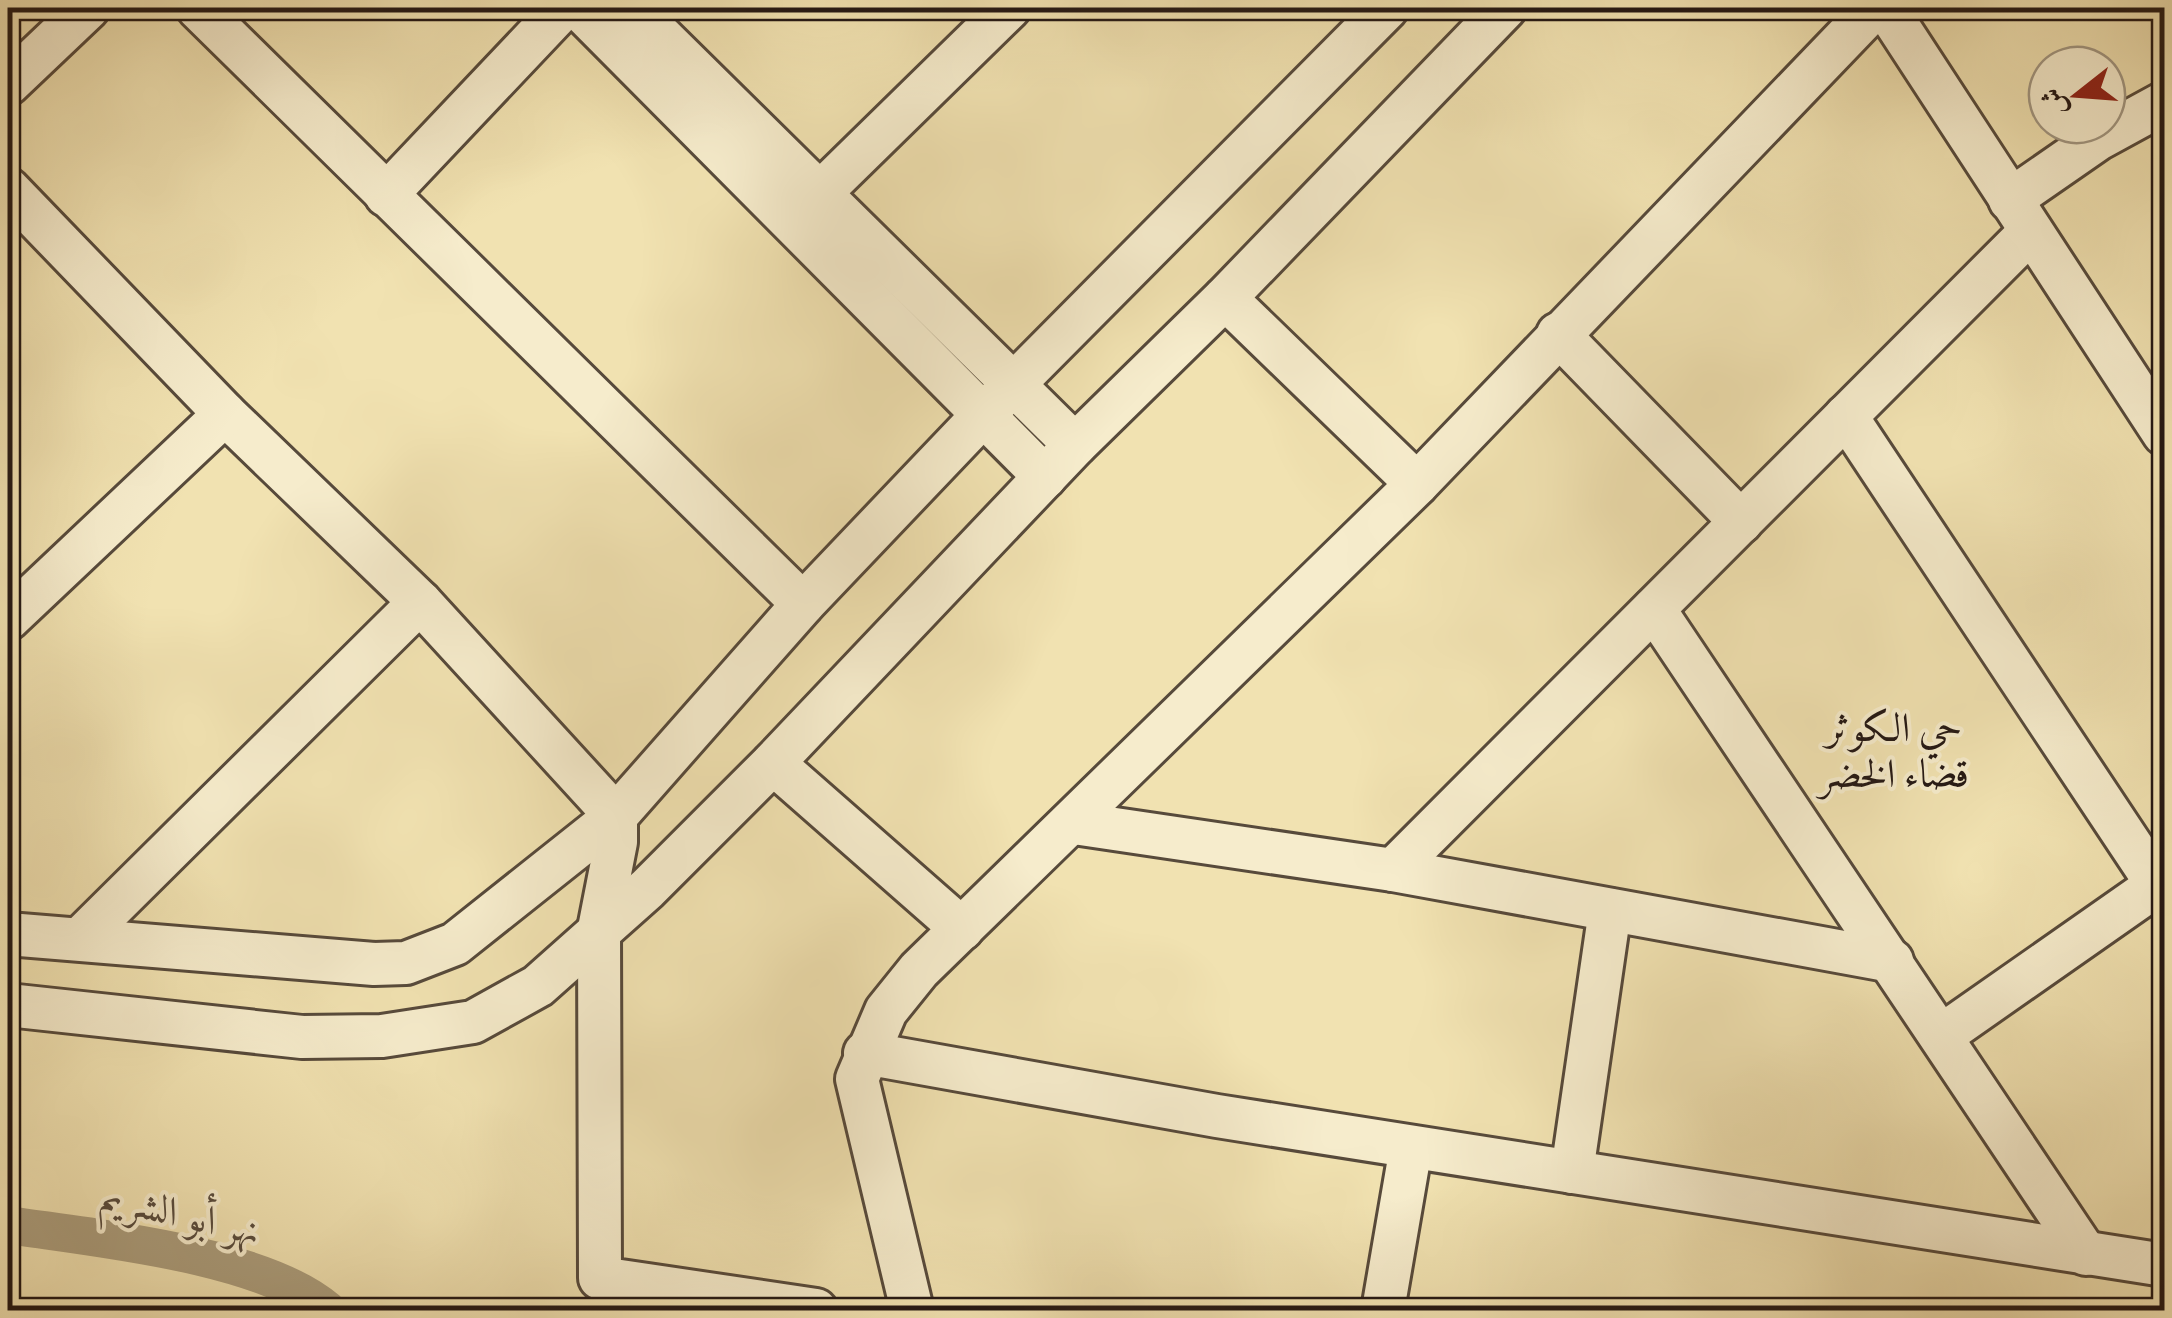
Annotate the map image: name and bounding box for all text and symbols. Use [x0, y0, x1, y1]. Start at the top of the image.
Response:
north arrow [2027, 45, 2127, 145]
text: ش [2034, 84, 2073, 120]
district label: حي الكوثر قضاء الخضر [1815, 705, 1969, 800]
water label: نهر أبو الشريم [94, 1167, 267, 1265]

